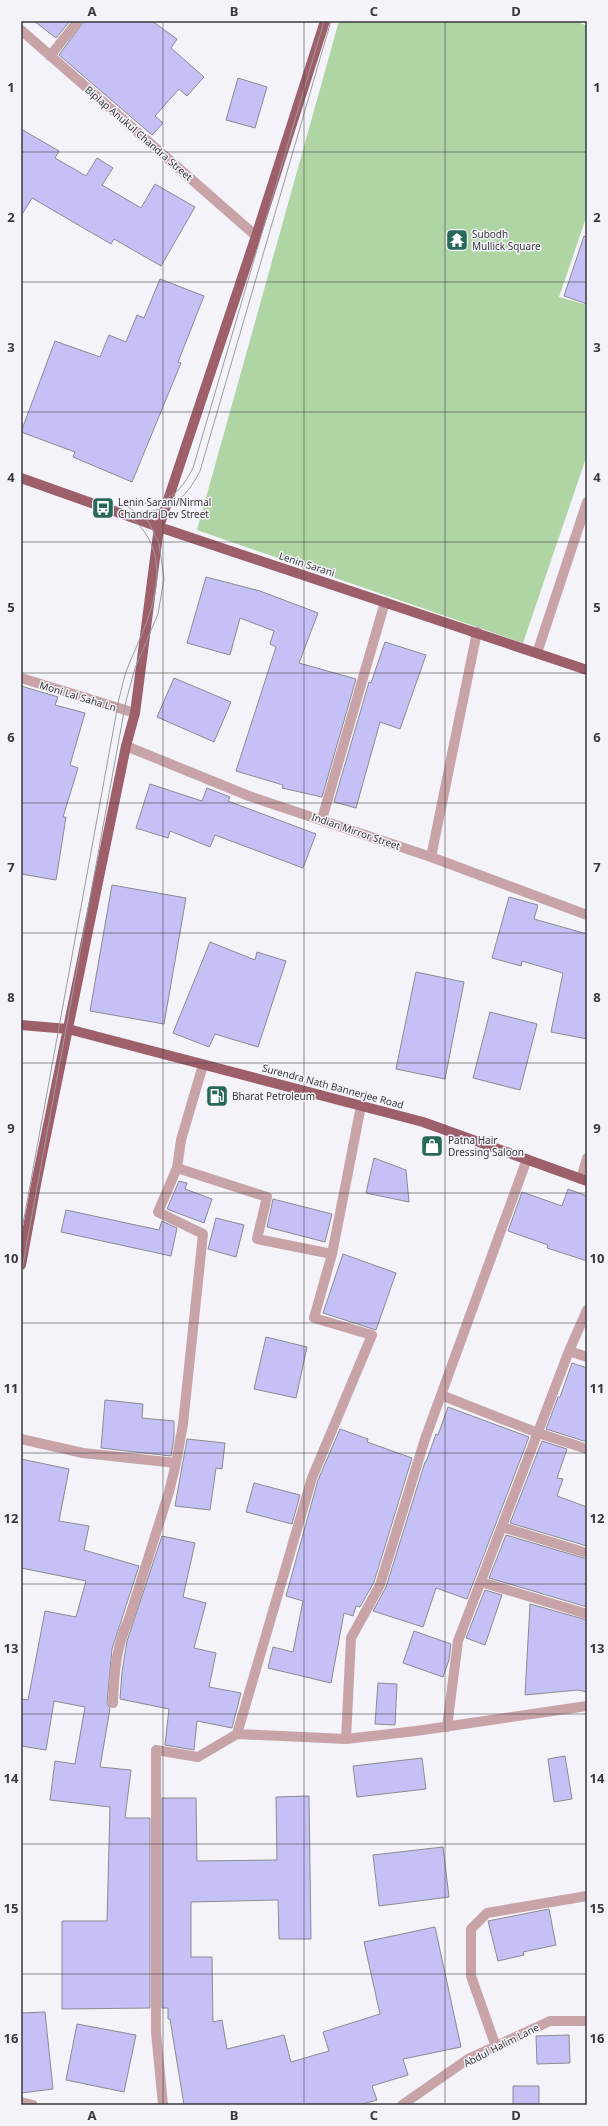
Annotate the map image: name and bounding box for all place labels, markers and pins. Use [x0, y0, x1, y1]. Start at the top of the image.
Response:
temple icon: Subodh Mullick Square [444, 227, 470, 253]
place label: Subodh Mullick Square [472, 227, 541, 253]
bus stop icon: Lenin Sarani/Nirmal Chandra Dev Street [90, 495, 116, 521]
place label: Lenin Sarani/Nirmal Chandra Dev Street [118, 495, 211, 521]
fuel station icon: Bharat Petroleum [204, 1083, 230, 1109]
place label: Bharat Petroleum [232, 1089, 315, 1103]
shop icon: Patna Hair Dressing Saloon [419, 1133, 445, 1159]
place label: Patna Hair Dressing Saloon [448, 1133, 524, 1159]

